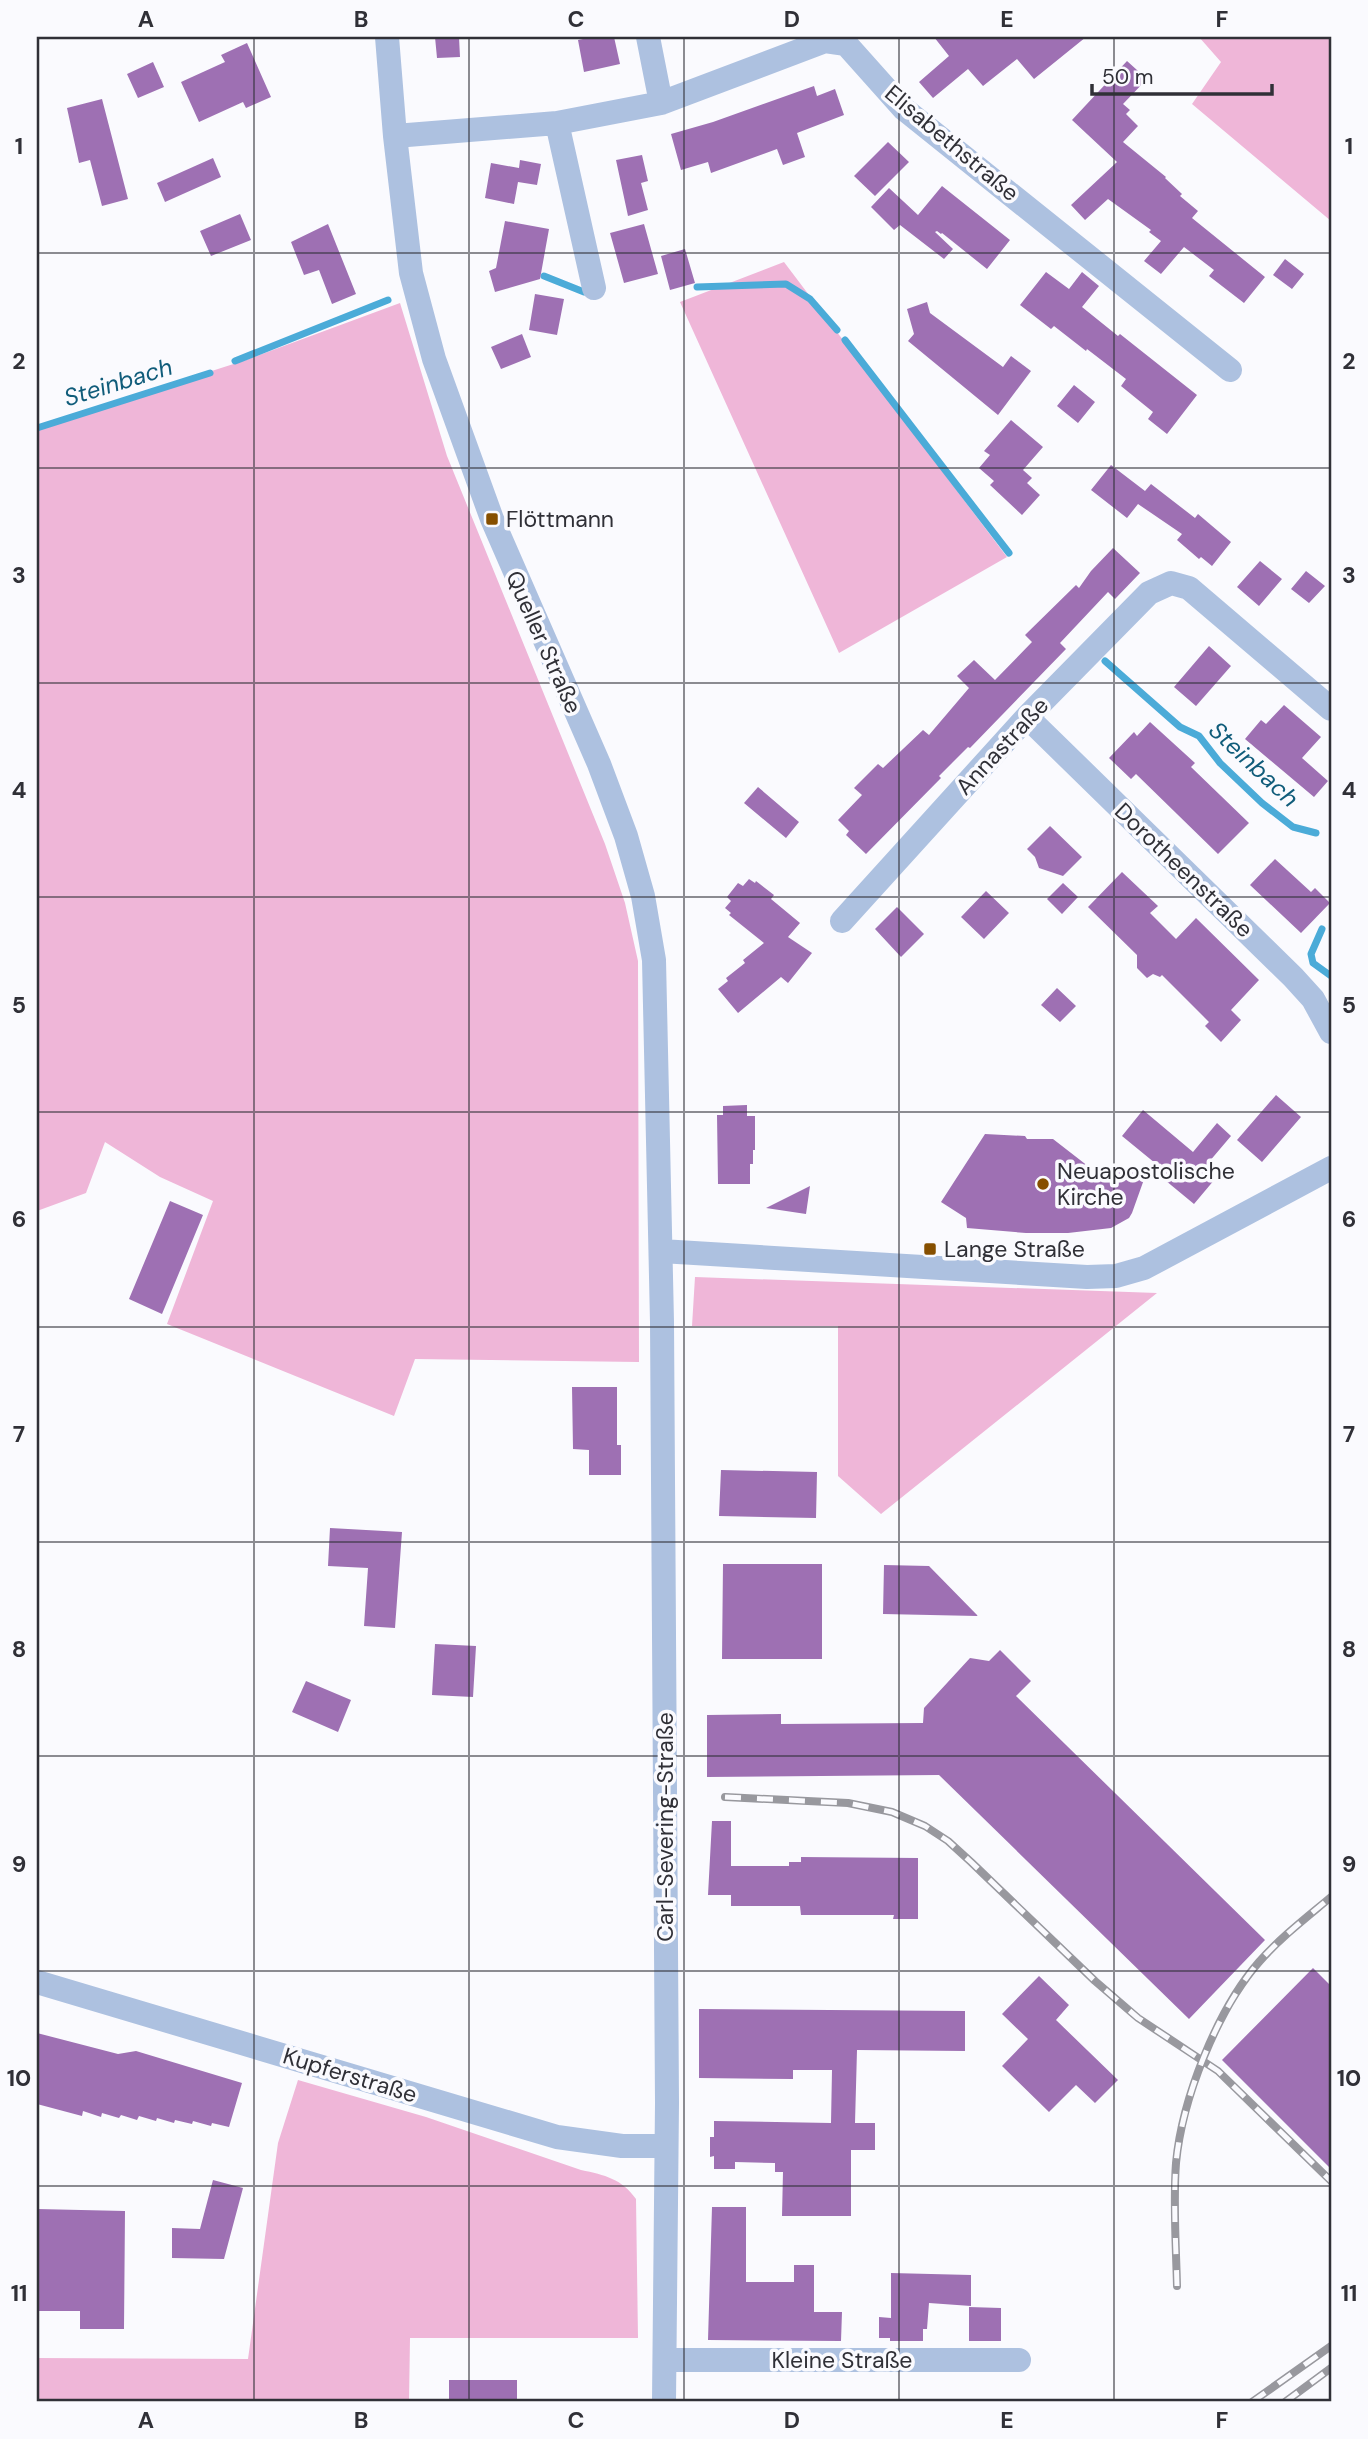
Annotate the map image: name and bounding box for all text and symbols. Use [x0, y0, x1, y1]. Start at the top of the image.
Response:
text: A [138, 4, 154, 34]
text: B [354, 4, 368, 34]
text: C [568, 4, 584, 34]
text: D [784, 4, 800, 34]
text: E [1000, 4, 1014, 34]
text: F [1216, 4, 1229, 34]
scale bar [1092, 52, 1272, 96]
text: 50 m [1102, 63, 1153, 91]
street label: Elisabethstraße [879, 78, 1025, 208]
text: 1 [15, 131, 23, 161]
text: 1 [1345, 131, 1353, 161]
text: 2 [12, 346, 26, 376]
text: 2 [1342, 346, 1356, 376]
water label: Steinbach [60, 351, 176, 413]
place label: Flöttmann [506, 504, 614, 534]
marker: Flöttmann [484, 511, 500, 527]
text: 3 [12, 560, 26, 590]
text: 3 [1342, 560, 1356, 590]
street label: Queller Straße [499, 566, 589, 718]
street label: Annastraße [949, 691, 1055, 801]
water label: Steinbach [1203, 715, 1305, 813]
text: 4 [12, 775, 27, 805]
text: 4 [1342, 775, 1357, 805]
street label: Dorotheenstraße [1108, 796, 1260, 944]
text: 5 [12, 990, 26, 1020]
text: 5 [1342, 990, 1356, 1020]
place label: Neuapostolische Kirche [1057, 1156, 1235, 1212]
marker: Neuapostolische Kirche [1035, 1176, 1051, 1192]
text: 6 [12, 1204, 26, 1234]
text: 6 [1342, 1204, 1356, 1234]
place label: Lange Straße [944, 1234, 1085, 1264]
marker: Lange Straße [922, 1241, 938, 1257]
text: 7 [13, 1419, 25, 1449]
text: 7 [1343, 1419, 1355, 1449]
text: 8 [12, 1634, 26, 1664]
text: 8 [1342, 1634, 1356, 1664]
street label: Carl-Severing-Straße [650, 1712, 680, 1942]
text: 9 [12, 1849, 26, 1879]
text: 9 [1342, 1849, 1356, 1879]
street label: Kupferstraße [279, 2040, 421, 2110]
text: 10 [7, 2063, 31, 2093]
text: 10 [1337, 2063, 1361, 2093]
text: 11 [11, 2278, 27, 2308]
text: 11 [1341, 2278, 1357, 2308]
street label: Kleine Straße [772, 2345, 912, 2375]
text: A [138, 2405, 154, 2435]
text: B [354, 2405, 368, 2435]
text: C [568, 2405, 584, 2435]
text: D [784, 2405, 800, 2435]
text: E [1000, 2405, 1014, 2435]
text: F [1216, 2405, 1229, 2435]

